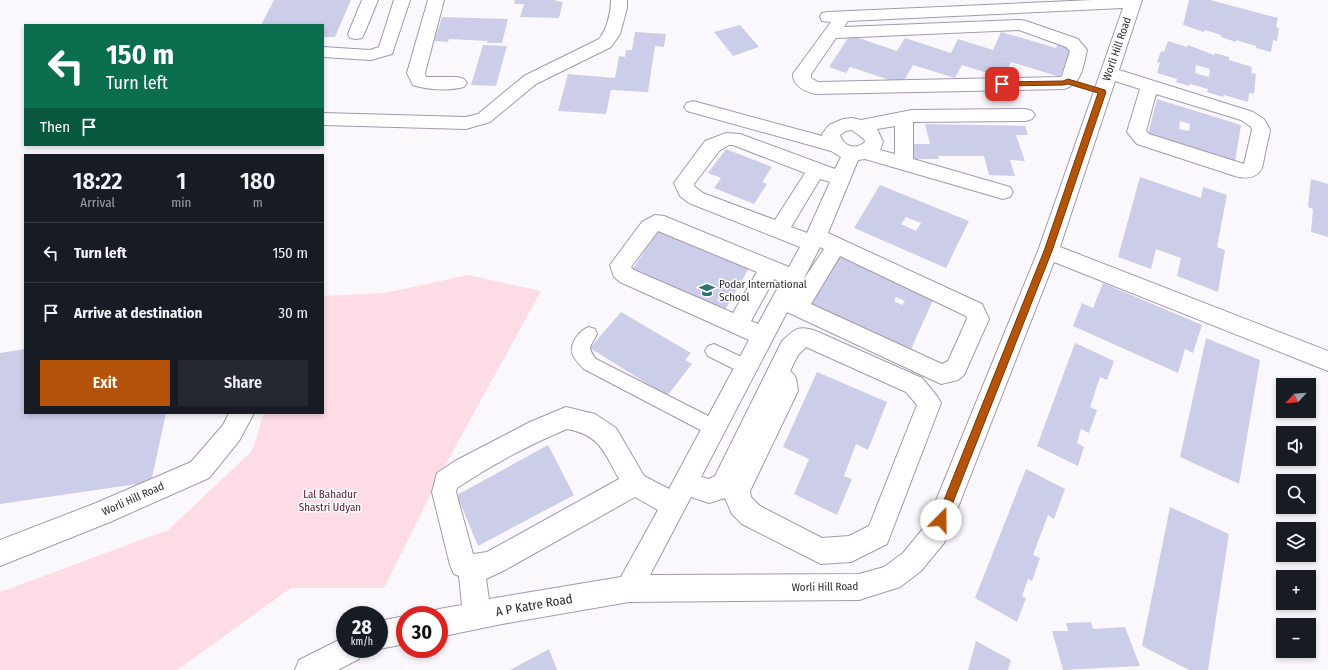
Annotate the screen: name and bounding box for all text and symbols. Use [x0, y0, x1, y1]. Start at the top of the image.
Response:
street label: Worli Hill Road [1100, 15, 1134, 83]
text: 150 m [106, 38, 174, 71]
icon: left [40, 40, 92, 92]
pin [985, 67, 1019, 101]
text: Turn left [106, 72, 168, 94]
icon: arrive [991, 73, 1013, 95]
icon: arrive [78, 116, 100, 138]
text: Then [40, 118, 70, 136]
text: 18:22 [73, 167, 123, 195]
text: 1 [176, 167, 186, 195]
text: 180 [240, 167, 275, 195]
text: Arrival [80, 195, 115, 210]
text: min [171, 195, 191, 210]
text: m [253, 195, 263, 210]
icon: left [40, 242, 62, 264]
text: Turn left [74, 244, 127, 262]
text: 150 m [272, 244, 308, 262]
place label: Podar International School [719, 278, 807, 304]
school or university icon: Podar International School [698, 281, 716, 299]
icon: arrive [40, 302, 62, 324]
text: Arrive at destination [74, 304, 202, 322]
text: 30 m [278, 304, 308, 322]
button: Exit [40, 360, 170, 406]
button: Share [178, 360, 308, 406]
north arrow [1276, 378, 1316, 418]
map controls [1276, 378, 1316, 658]
button: sound [1276, 426, 1316, 466]
button: search [1276, 474, 1316, 514]
street label: Worli Hill Road [100, 480, 166, 518]
park label: Lal Bahadur Shastri Udyan [299, 488, 361, 514]
position arrow [920, 499, 962, 541]
button: layers [1276, 522, 1316, 562]
button: + [1276, 570, 1316, 610]
street label: Worli Hill Road [792, 580, 858, 594]
street label: A P Katre Road [494, 591, 574, 619]
speed limit sign: 30 [396, 606, 448, 658]
text: 28 [352, 615, 372, 639]
button: − [1276, 618, 1316, 658]
text: km/h [351, 636, 373, 648]

